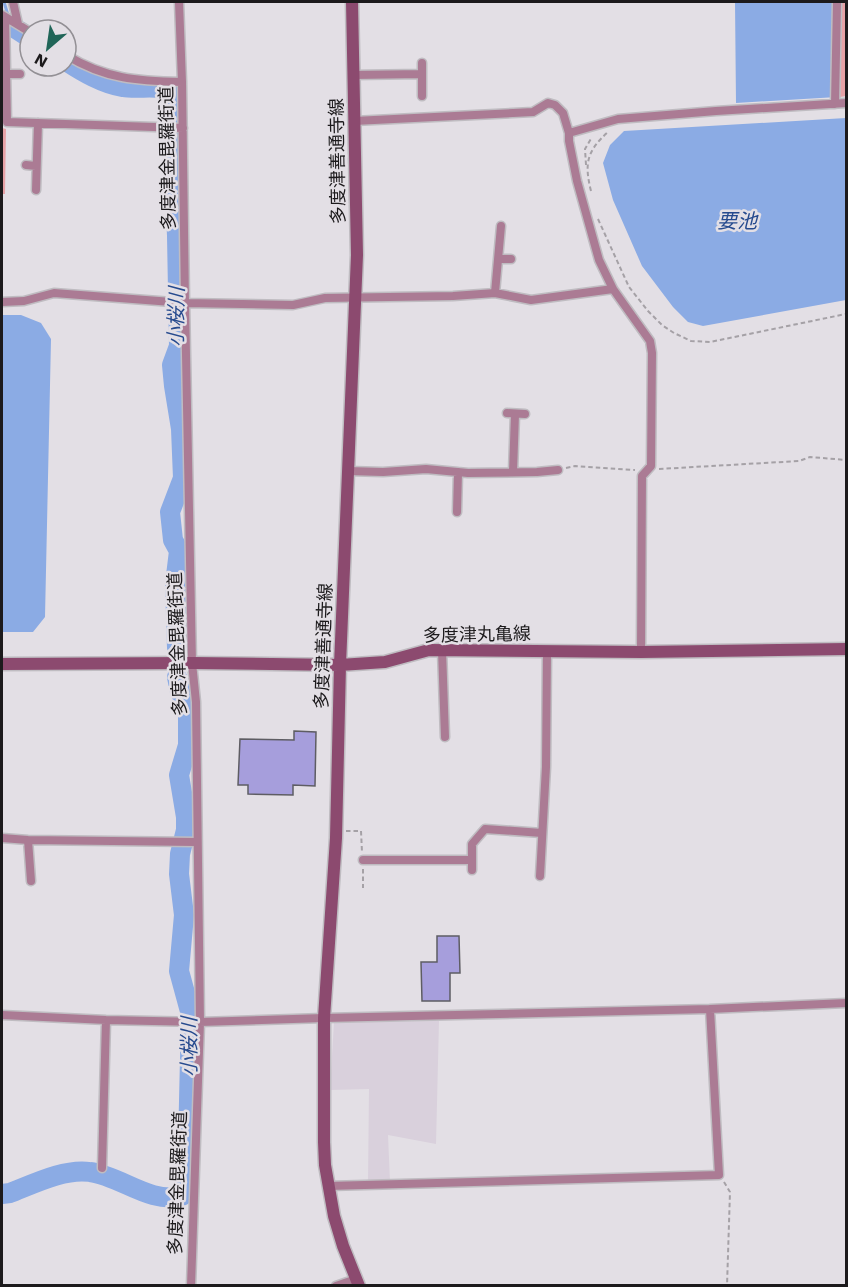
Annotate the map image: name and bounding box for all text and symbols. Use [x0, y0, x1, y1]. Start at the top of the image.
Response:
north arrow [18, 18, 78, 78]
text: N [31, 49, 51, 72]
street label: 多度津金毘羅街道 [155, 86, 179, 230]
street label: 多度津善通寺線 [325, 98, 349, 224]
water label: 要池 [717, 209, 759, 233]
water label: 小桜川 [163, 285, 189, 347]
street label: 多度津金毘羅街道 [164, 572, 190, 716]
street label: 多度津善通寺線 [310, 583, 336, 709]
street label: 多度津丸亀線 [423, 623, 531, 645]
water label: 小桜川 [177, 1015, 201, 1077]
street label: 多度津金毘羅街道 [164, 1111, 190, 1255]

